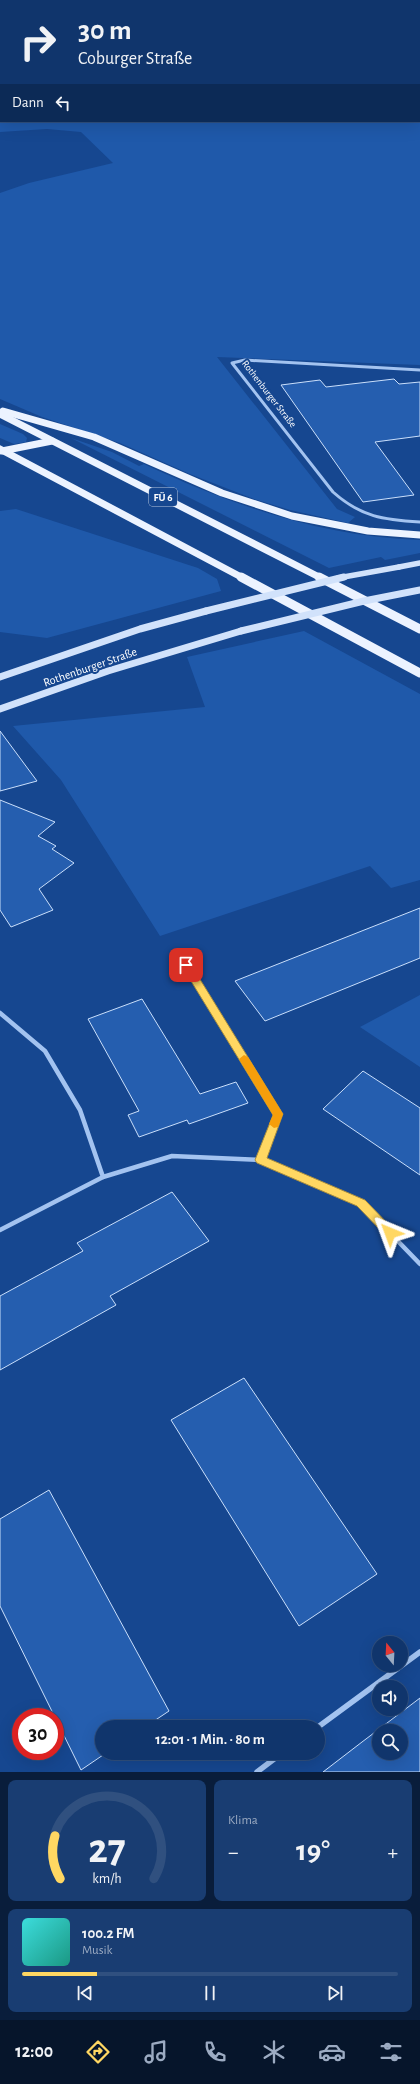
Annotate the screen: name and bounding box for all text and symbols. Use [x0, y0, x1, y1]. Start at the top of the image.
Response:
icon: right [12, 16, 64, 68]
text: 30 m [78, 17, 131, 45]
text: Coburger Straße [78, 50, 192, 68]
icon: left [52, 92, 74, 114]
text: Dann [12, 95, 44, 110]
street label: Rothenburger Straße [240, 359, 298, 430]
road number: FÜ 6 [149, 488, 177, 506]
street label: Rothenburger Straße [42, 645, 138, 689]
pin [169, 948, 203, 982]
icon: arrive [175, 954, 197, 976]
position arrow [369, 1212, 411, 1254]
north arrow [372, 1636, 408, 1672]
map controls [372, 1636, 408, 1760]
button: sound [372, 1680, 408, 1716]
speed limit sign: 30 [12, 1708, 64, 1760]
button: search [372, 1724, 408, 1760]
text: 12:01 · 1 Min. · 80 m [155, 1732, 265, 1747]
text: Klima [228, 1814, 258, 1827]
text: 27 [88, 1828, 126, 1869]
text: 19° [296, 1836, 330, 1866]
text: − [228, 1841, 239, 1863]
text: + [387, 1841, 398, 1863]
text: km/h [92, 1871, 122, 1885]
text: 100.2 FM [82, 1926, 134, 1941]
text: Musik [82, 1944, 113, 1957]
icon: previous [74, 1982, 96, 2004]
icon: pause [199, 1982, 221, 2004]
icon: next [324, 1982, 346, 2004]
icon: directions [84, 2038, 112, 2066]
icon: music [142, 2038, 170, 2066]
icon: phone [201, 2038, 229, 2066]
icon: climate [260, 2038, 288, 2066]
icon: car [318, 2038, 346, 2066]
icon: filters [377, 2038, 405, 2066]
text: 12:00 [15, 2043, 53, 2061]

